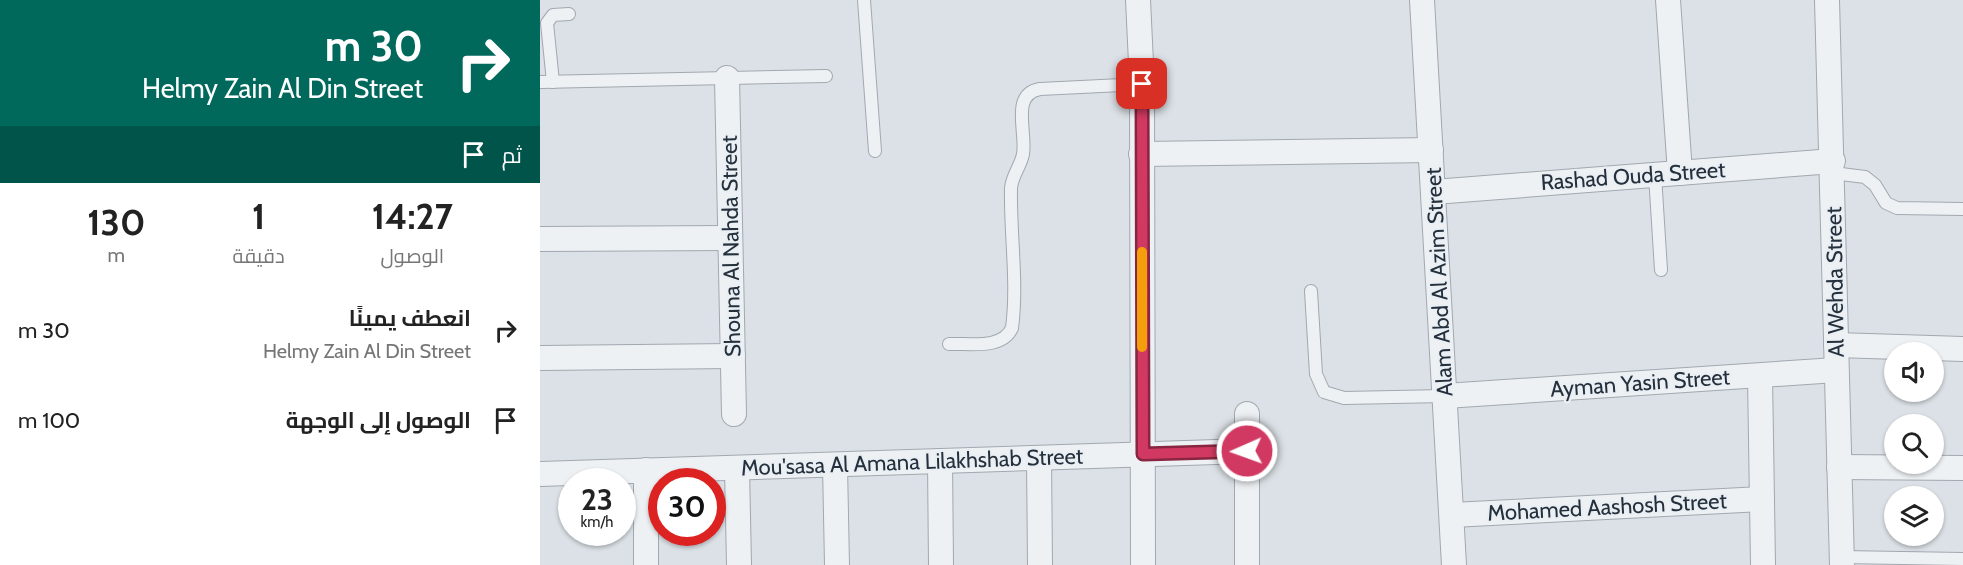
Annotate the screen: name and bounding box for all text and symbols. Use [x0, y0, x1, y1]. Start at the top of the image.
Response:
text: 30 m [325, 20, 423, 72]
icon: right [444, 24, 522, 102]
pin [1116, 58, 1167, 109]
icon: arrive [1125, 67, 1158, 100]
text: Helmy Zain Al Din Street [142, 72, 423, 105]
street label: Shouna Al Nahda Street [716, 134, 746, 357]
icon: arrive [457, 138, 490, 171]
text: ثم [502, 142, 522, 169]
street label: Rashad Ouda Street [1540, 156, 1727, 196]
street label: Alam Abd Al Azim Street [1419, 166, 1458, 397]
text: 1 [252, 194, 265, 238]
text: 14:27 [372, 194, 453, 238]
text: 130 [87, 200, 145, 244]
street label: Al Wehda Street [1820, 206, 1850, 358]
text: m [107, 243, 125, 267]
text: دقيقة [233, 244, 285, 268]
text: الوصول [380, 244, 444, 268]
text: انعطف يمينًا [349, 305, 471, 332]
icon: right [489, 314, 522, 347]
text: 30 m [18, 317, 70, 344]
text: Helmy Zain Al Din Street [263, 339, 471, 363]
map controls [1884, 342, 1944, 546]
button: sound [1884, 342, 1944, 402]
street label: Ayman Yasin Street [1549, 363, 1731, 403]
icon: arrive [489, 404, 522, 437]
text: 100 m [18, 407, 80, 434]
text: الوصول إلى الوجهة [286, 407, 471, 434]
button: search [1884, 414, 1944, 474]
position arrow [1215, 419, 1279, 483]
street label: Mou'sasa Al Amana Lilakhshab Street [740, 443, 1084, 481]
speed limit sign: 30 [648, 468, 726, 546]
text: 23 [581, 481, 613, 518]
button: layers [1884, 486, 1944, 546]
street label: Mohamed Aashosh Street [1487, 487, 1728, 527]
text: km/h [581, 513, 613, 531]

